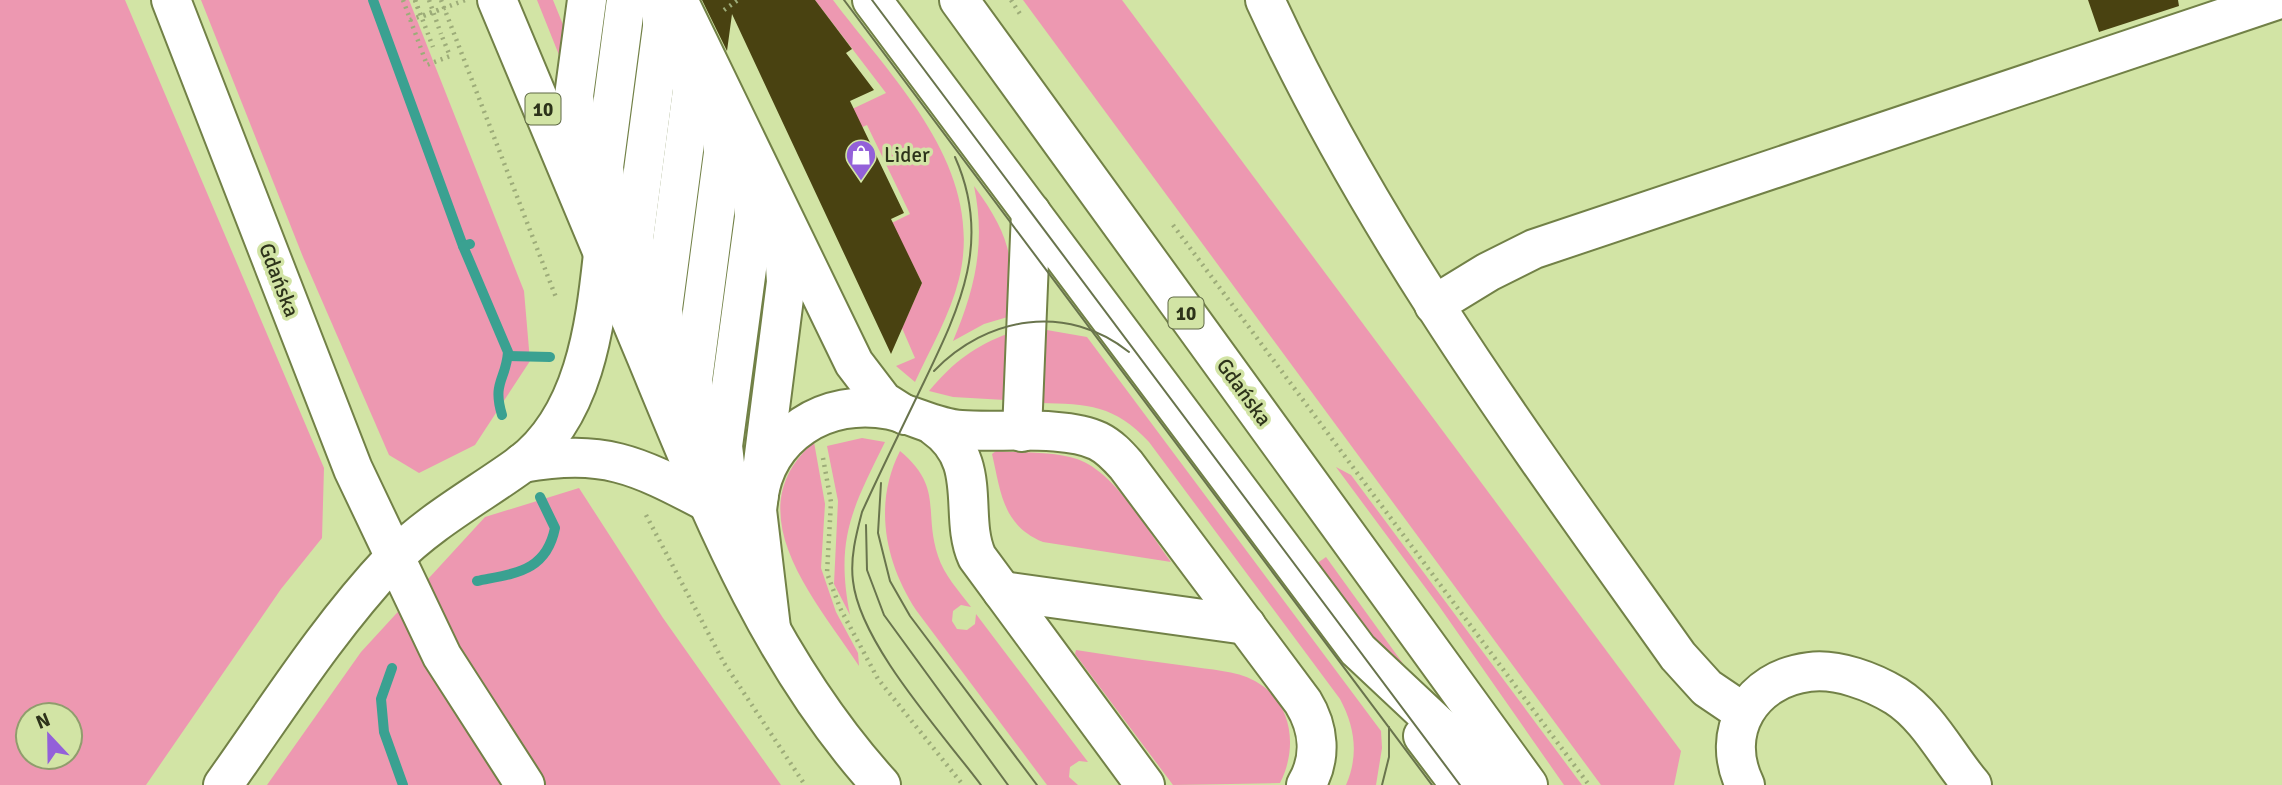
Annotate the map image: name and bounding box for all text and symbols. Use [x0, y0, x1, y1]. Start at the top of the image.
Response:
road number: 10 [526, 94, 560, 124]
shop icon: Lider [844, 138, 878, 182]
place label: Lider [884, 142, 930, 168]
street label: Gdańska [253, 239, 305, 321]
road number: 10 [1168, 298, 1204, 328]
street label: Gdańska [1211, 353, 1277, 431]
north arrow [14, 701, 84, 771]
text: N [32, 708, 54, 735]

